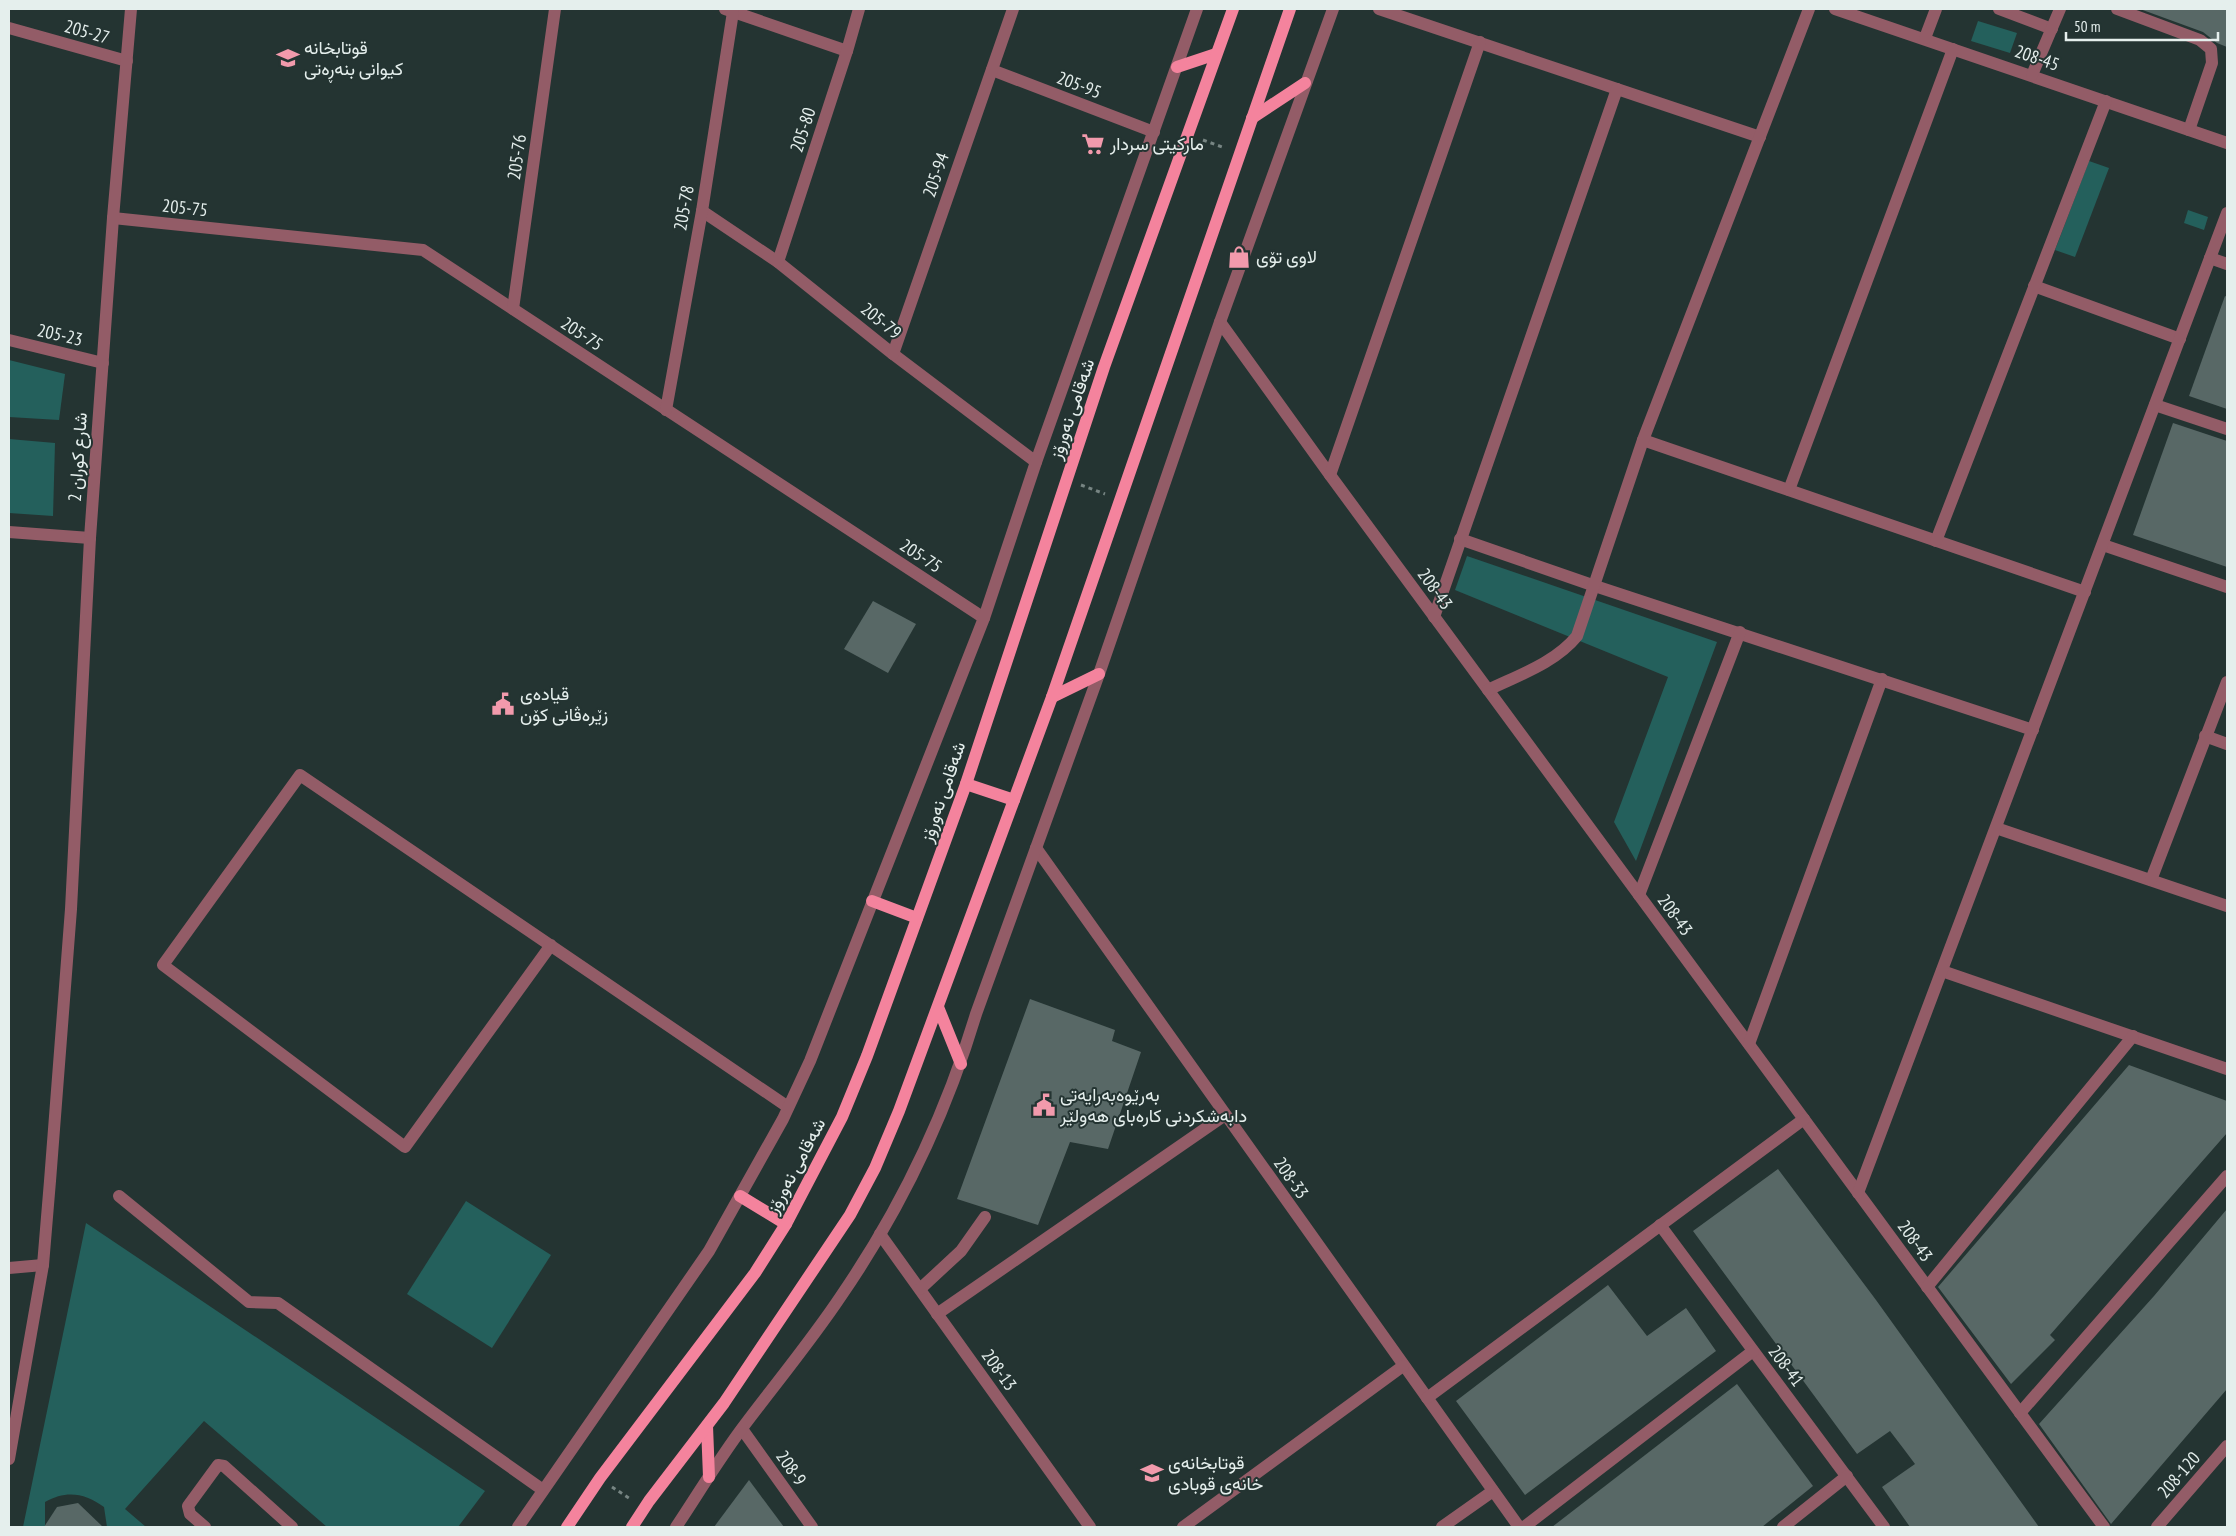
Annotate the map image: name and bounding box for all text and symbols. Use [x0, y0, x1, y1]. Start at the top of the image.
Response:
scale bar [2066, 10, 2218, 42]
street label: 205-27 [62, 14, 112, 49]
text: 50 m [2074, 17, 2100, 36]
place label: قوتابخانە کیوانی بنەڕەتی [304, 36, 403, 83]
street label: 208-45 [2012, 39, 2063, 76]
school or university icon: قوتابخانە کیوانی بنەڕەتی [275, 45, 301, 71]
street label: 205-95 [1054, 66, 1105, 103]
street label: 205-80 [785, 105, 821, 155]
supermarket icon: ماركيتى سردار [1080, 131, 1106, 157]
place label: ماركيتى سردار [1109, 132, 1204, 155]
street label: 205-76 [502, 133, 531, 181]
street label: 205-94 [917, 149, 954, 200]
street label: 205-78 [668, 183, 699, 232]
street label: 205-75 [161, 194, 209, 221]
shop icon: لاوی تۆی [1226, 244, 1252, 270]
place label: لاوی تۆی [1256, 245, 1317, 268]
street label: 205-79 [856, 297, 906, 344]
street label: 205-75 [557, 311, 608, 356]
street label: 205-23 [35, 318, 85, 351]
street label: شەقامی نەورۆز [1043, 356, 1099, 463]
street label: شارع كوران 2 [63, 412, 93, 502]
street label: 205-75 [896, 533, 947, 578]
street label: 208-43 [1413, 563, 1458, 614]
place label: قیادەی زێرەڤانی کۆن [520, 682, 608, 726]
public building icon: قیادەی زێرەڤانی کۆن [490, 691, 516, 717]
street label: شەقامی نەورۆز [914, 739, 970, 846]
street label: 208-43 [1653, 889, 1698, 940]
place label: بەرێوەبەرایەتی دابەشکردنی کارەبای هەولێر [1059, 1083, 1247, 1127]
public building icon: بەرێوەبەرایەتی دابەشکردنی کارەبای هەولێر [1031, 1092, 1057, 1118]
street label: شەقامی نەورۆز [760, 1114, 830, 1218]
street label: 208-33 [1269, 1152, 1314, 1203]
street label: 208-43 [1893, 1215, 1938, 1266]
street label: 208-41 [1763, 1341, 1809, 1391]
street label: 208-13 [977, 1344, 1022, 1395]
street label: 208-9 [771, 1446, 812, 1490]
street label: 208-120 [2152, 1447, 2205, 1503]
place label: قوتابخانەی خانەی قوبادی [1168, 1451, 1263, 1495]
school or university icon: قوتابخانەی خانەی قوبادی [1139, 1460, 1165, 1486]

